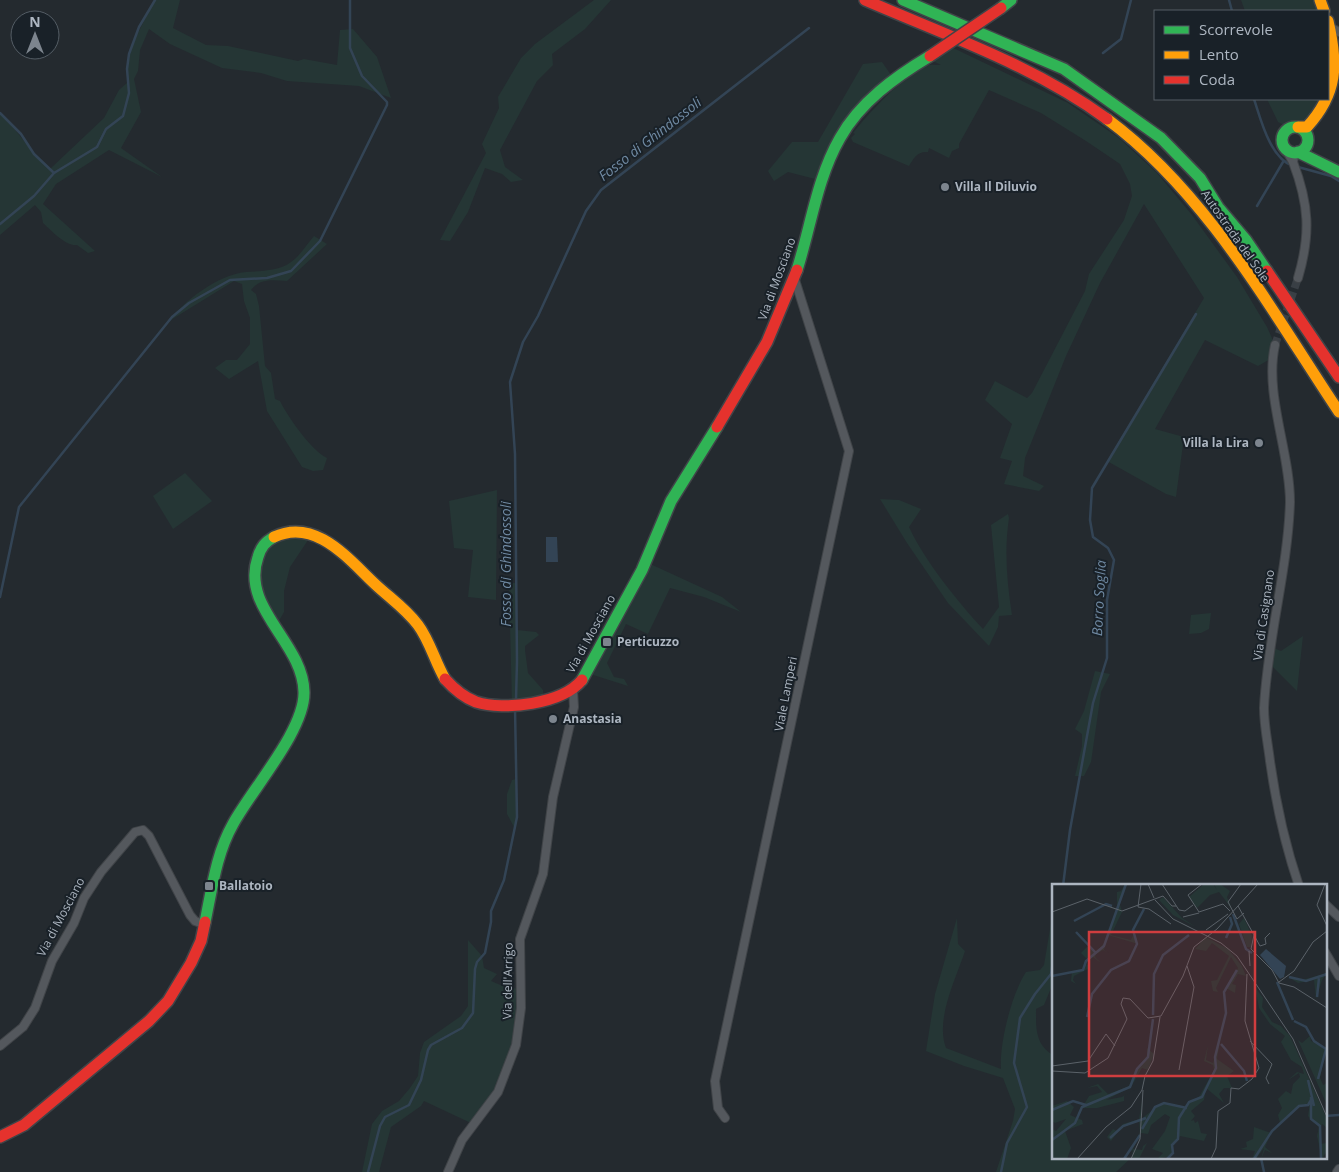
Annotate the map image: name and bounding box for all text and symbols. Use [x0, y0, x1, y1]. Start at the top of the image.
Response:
north arrow [10, 10, 60, 60]
legend [1154, 10, 1329, 100]
text: N [29, 12, 41, 31]
text: Scorrevole [1199, 19, 1273, 39]
text: Lento [1199, 44, 1239, 64]
text: Coda [1199, 69, 1235, 89]
water label: Fosso di Ghindossoli [594, 92, 705, 185]
place label: Villa Il Diluvio [955, 178, 1037, 195]
marker: Villa Il Diluvio [939, 181, 951, 193]
street label: Autostrada del Sole [1197, 186, 1274, 285]
street label: Via di Mosciano [754, 235, 799, 323]
place label: Villa la Lira [1183, 434, 1249, 451]
marker: Villa la Lira [1253, 437, 1265, 449]
water label: Fosso di Ghindossoli [496, 501, 515, 627]
water label: Borro Soglia [1087, 559, 1110, 636]
street label: Via di Casignano [1249, 568, 1278, 661]
street label: Via di Mosciano [562, 591, 619, 676]
place label: Perticuzzo [617, 633, 679, 650]
marker: Perticuzzo [601, 636, 613, 648]
street label: Viale Lamperi [770, 655, 801, 733]
place label: Anastasia [563, 710, 622, 727]
marker: Anastasia [547, 713, 559, 725]
street label: Via di Mosciano [33, 874, 89, 959]
place label: Ballatoio [219, 877, 273, 894]
marker: Ballatoio [203, 880, 215, 892]
inset map [1052, 884, 1326, 1160]
street label: Via dell'Arrigo [498, 942, 517, 1020]

